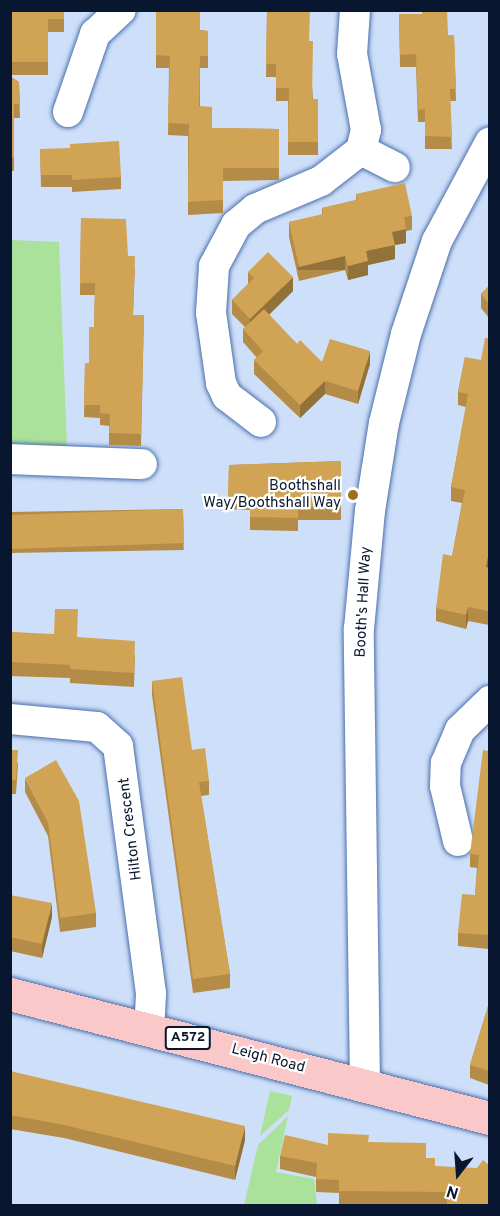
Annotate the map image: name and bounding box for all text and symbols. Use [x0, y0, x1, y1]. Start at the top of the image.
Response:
place label: Boothshall Way/Boothshall Way [203, 477, 341, 512]
marker: Boothshall Way/Boothshall Way [346, 488, 360, 502]
street label: Booth's Hall Way [352, 546, 376, 658]
street label: Hilton Crescent [116, 776, 146, 882]
road number: A572 [164, 1027, 212, 1049]
street label: Leigh Road [229, 1041, 307, 1077]
north arrow [428, 1144, 488, 1204]
text: N [444, 1180, 461, 1202]

